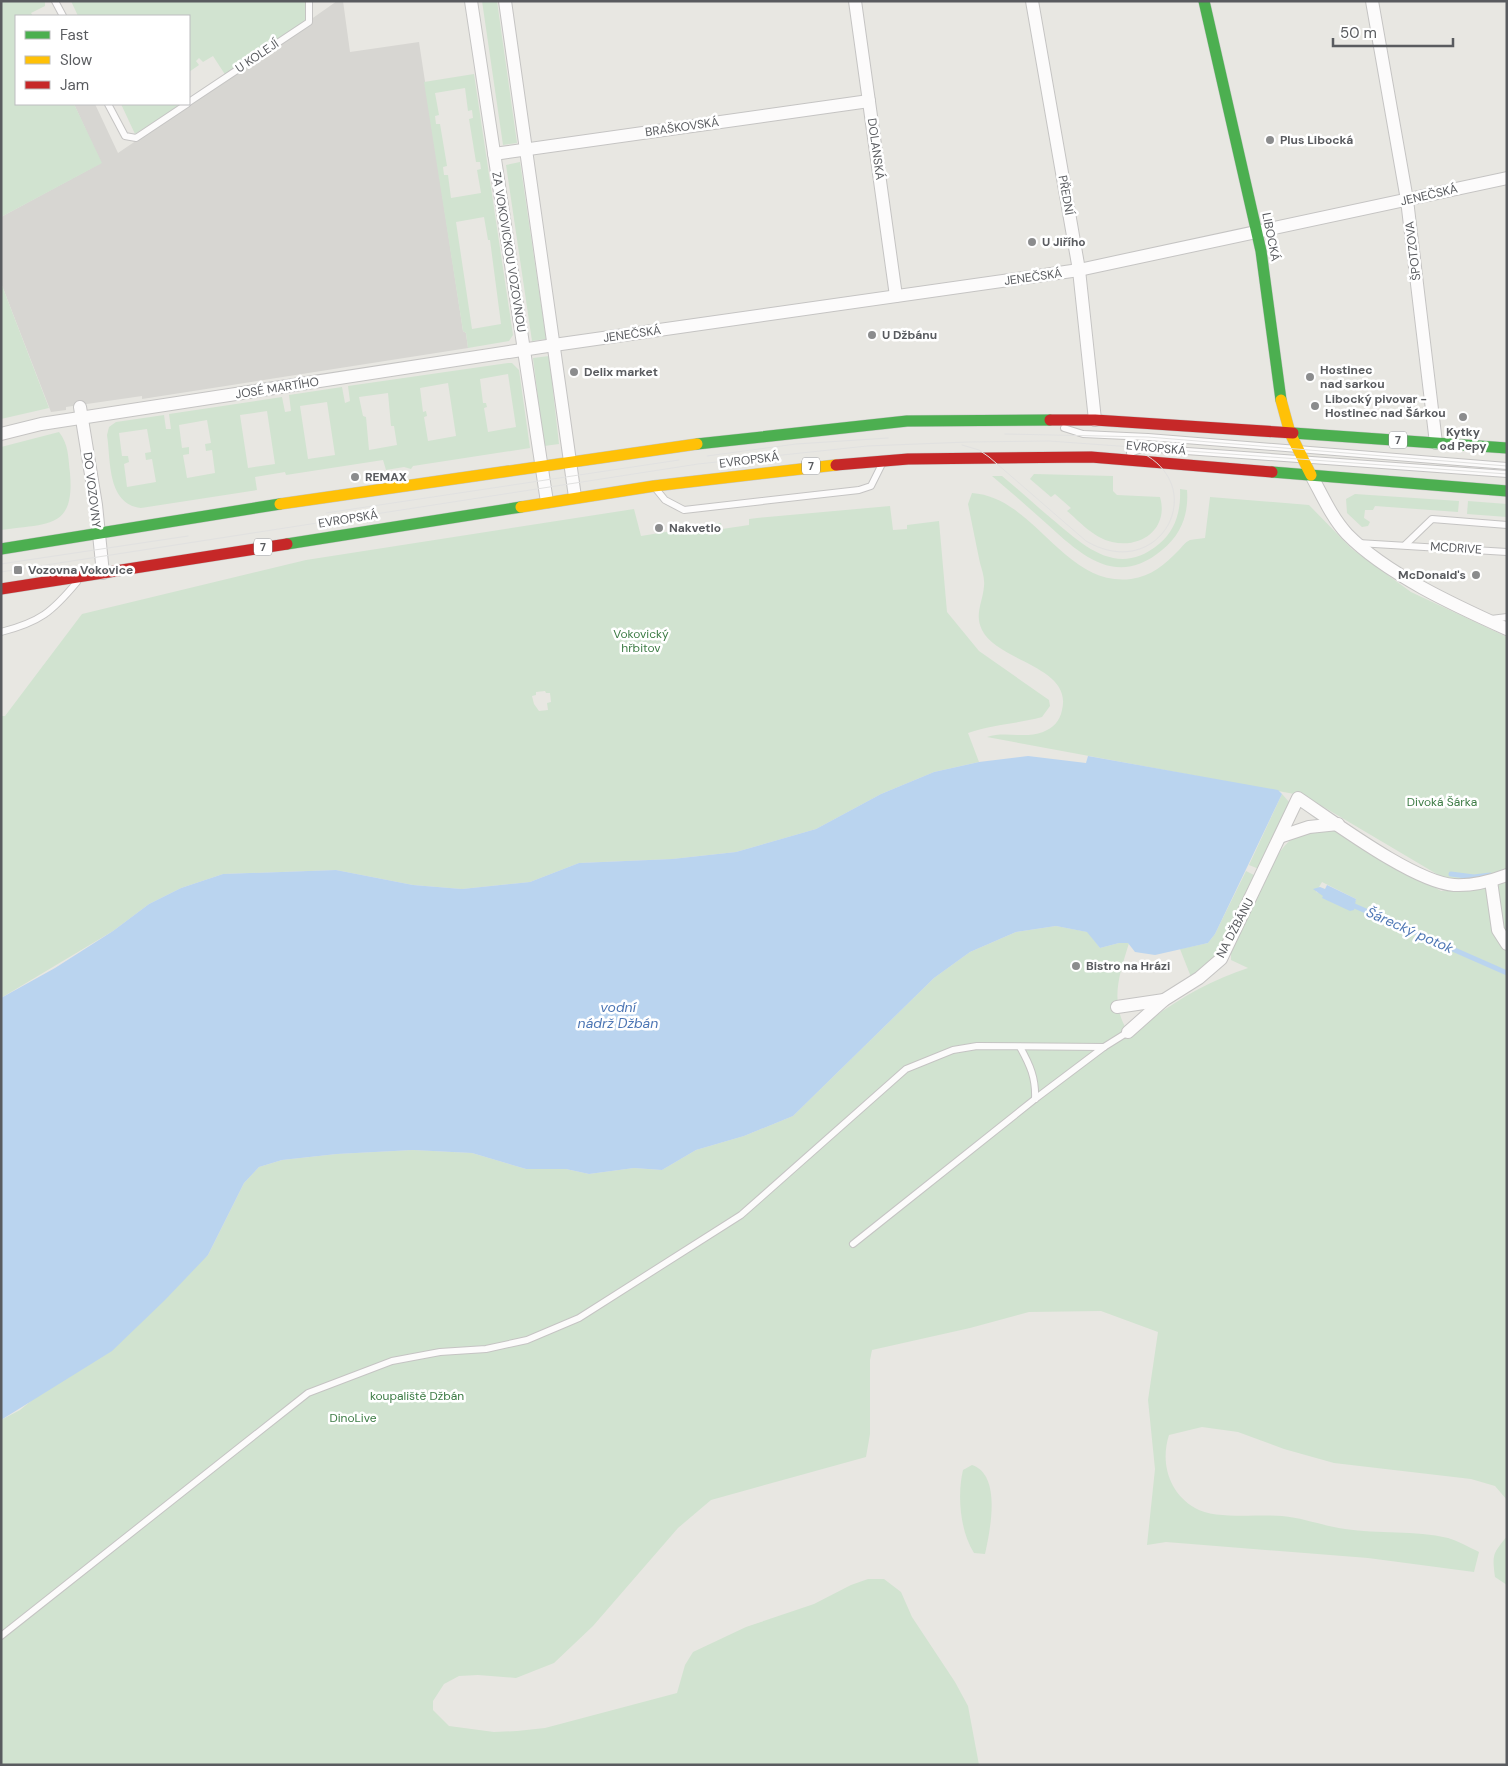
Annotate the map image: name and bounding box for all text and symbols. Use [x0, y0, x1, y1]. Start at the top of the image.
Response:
legend [15, 15, 190, 105]
scale bar [1333, 15, 1453, 47]
text: 50 m [1340, 23, 1377, 43]
text: Fast [60, 25, 89, 45]
street label: U KOLEJÍ [232, 36, 282, 76]
text: Slow [60, 50, 93, 70]
text: Jam [60, 75, 89, 95]
street label: BRAŠKOVSKÁ [644, 114, 720, 140]
street label: DOLANSKÁ [864, 117, 888, 181]
place label: Plus Libocká [1280, 132, 1353, 148]
marker: Plus Libocká [1264, 134, 1276, 146]
street label: ZA VOKOVICKOU VOZOVNOU [488, 171, 530, 333]
street label: PŘEDNÍ [1055, 174, 1077, 216]
street label: JENEČSKÁ [1399, 181, 1459, 209]
street label: LIBOCKÁ [1258, 211, 1284, 263]
street label: ŠPOTZOVA [1401, 220, 1425, 282]
place label: U Jiřího [1042, 234, 1086, 250]
marker: U Jiřího [1026, 236, 1038, 248]
street label: JENEČSKÁ [1003, 265, 1063, 289]
street label: JENEČSKÁ [602, 322, 662, 346]
place label: U Džbánu [882, 327, 937, 343]
marker: U Džbánu [866, 329, 878, 341]
place label: Hostinec nad sarkou [1320, 362, 1385, 392]
place label: Delix market [584, 364, 658, 380]
marker: Delix market [568, 366, 580, 378]
marker: Hostinec nad sarkou [1304, 371, 1316, 383]
street label: JOSÉ MARTÍHO [234, 373, 320, 403]
place label: Libocký pivovar - Hostinec nad Šárkou [1325, 391, 1446, 421]
marker: Libocký pivovar - Hostinec nad Šárkou [1309, 400, 1321, 412]
marker: Kytky od Pepy [1457, 411, 1469, 423]
place label: Kytky od Pepy [1440, 424, 1487, 454]
road number: 7 [1389, 432, 1407, 448]
street label: EVROPSKÁ [1125, 437, 1187, 459]
street label: EVROPSKÁ [718, 448, 780, 472]
street label: DO VOZOVNY [79, 451, 105, 529]
road number: 7 [802, 458, 820, 474]
place label: REMAX [365, 469, 407, 485]
marker: REMAX [349, 471, 361, 483]
street label: EVROPSKÁ [317, 506, 379, 532]
place label: Nakvetlo [669, 520, 721, 536]
marker: Nakvetlo [653, 522, 665, 534]
road number: 7 [254, 538, 272, 556]
street label: MCDRIVE [1430, 538, 1483, 558]
place label: Vozovna Vokovice [28, 562, 133, 578]
marker: Vozovna Vokovice [12, 564, 24, 576]
place label: McDonald's [1398, 567, 1466, 583]
marker: McDonald's [1470, 569, 1482, 581]
park label: Vokovický hřbitov [613, 626, 669, 656]
park label: Divoká Šárka [1407, 794, 1477, 810]
street label: NA DŽBÁNU [1213, 895, 1257, 961]
water label: Šárecký potok [1364, 903, 1457, 958]
place label: Bistro na Hrázi [1086, 958, 1170, 974]
marker: Bistro na Hrázi [1070, 960, 1082, 972]
water label: vodní nádrž Džbán [578, 998, 658, 1032]
park label: koupaliště Džbán [370, 1388, 464, 1404]
park label: DinoLive [329, 1410, 377, 1426]

